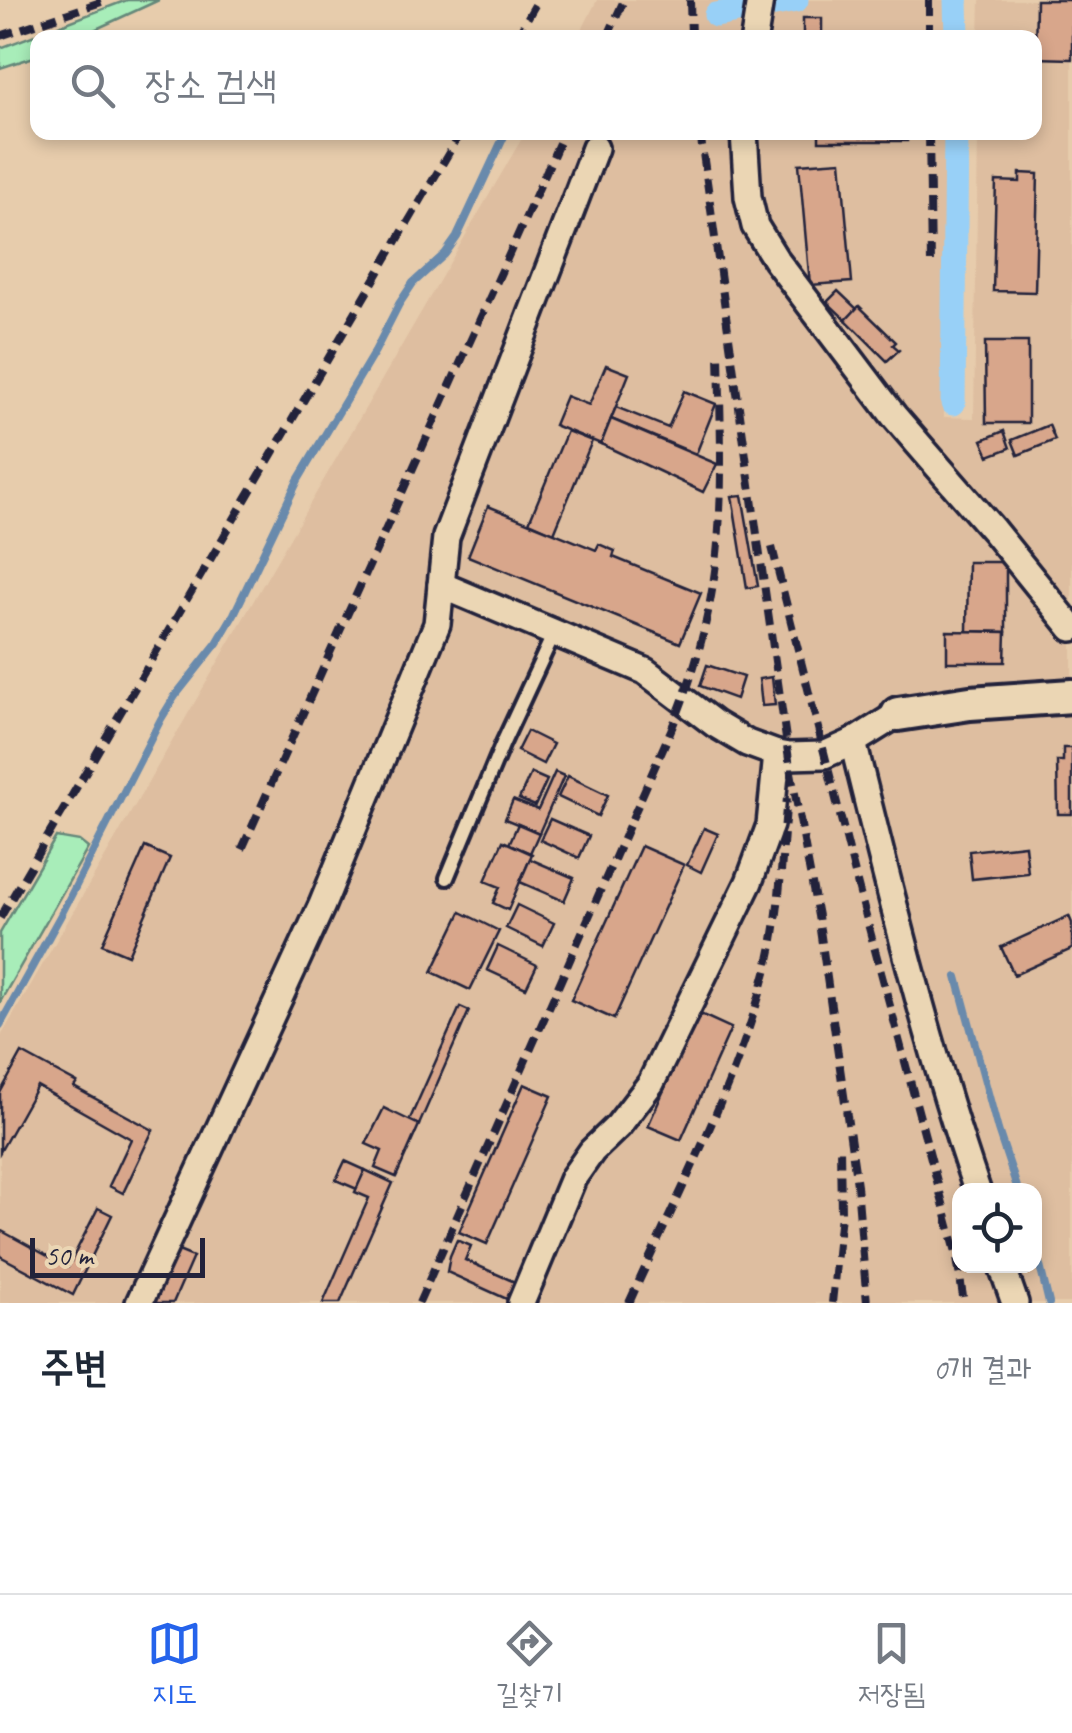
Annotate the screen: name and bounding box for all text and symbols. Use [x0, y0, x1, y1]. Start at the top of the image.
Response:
search box [30, 30, 1042, 140]
icon: search [65, 58, 120, 113]
text: 장소 검색 [145, 61, 277, 108]
map controls [952, 1183, 1042, 1273]
button: locate [952, 1183, 1042, 1273]
scale bar [30, 1233, 205, 1278]
text: 50 m [45, 1238, 93, 1273]
text: 주변 [40, 1341, 108, 1394]
text: 0개 결과 [933, 1348, 1032, 1389]
tab: 지도 [147, 1616, 202, 1713]
tab: 길찾기 [496, 1616, 564, 1713]
tab: 저장됨 [857, 1616, 925, 1713]

